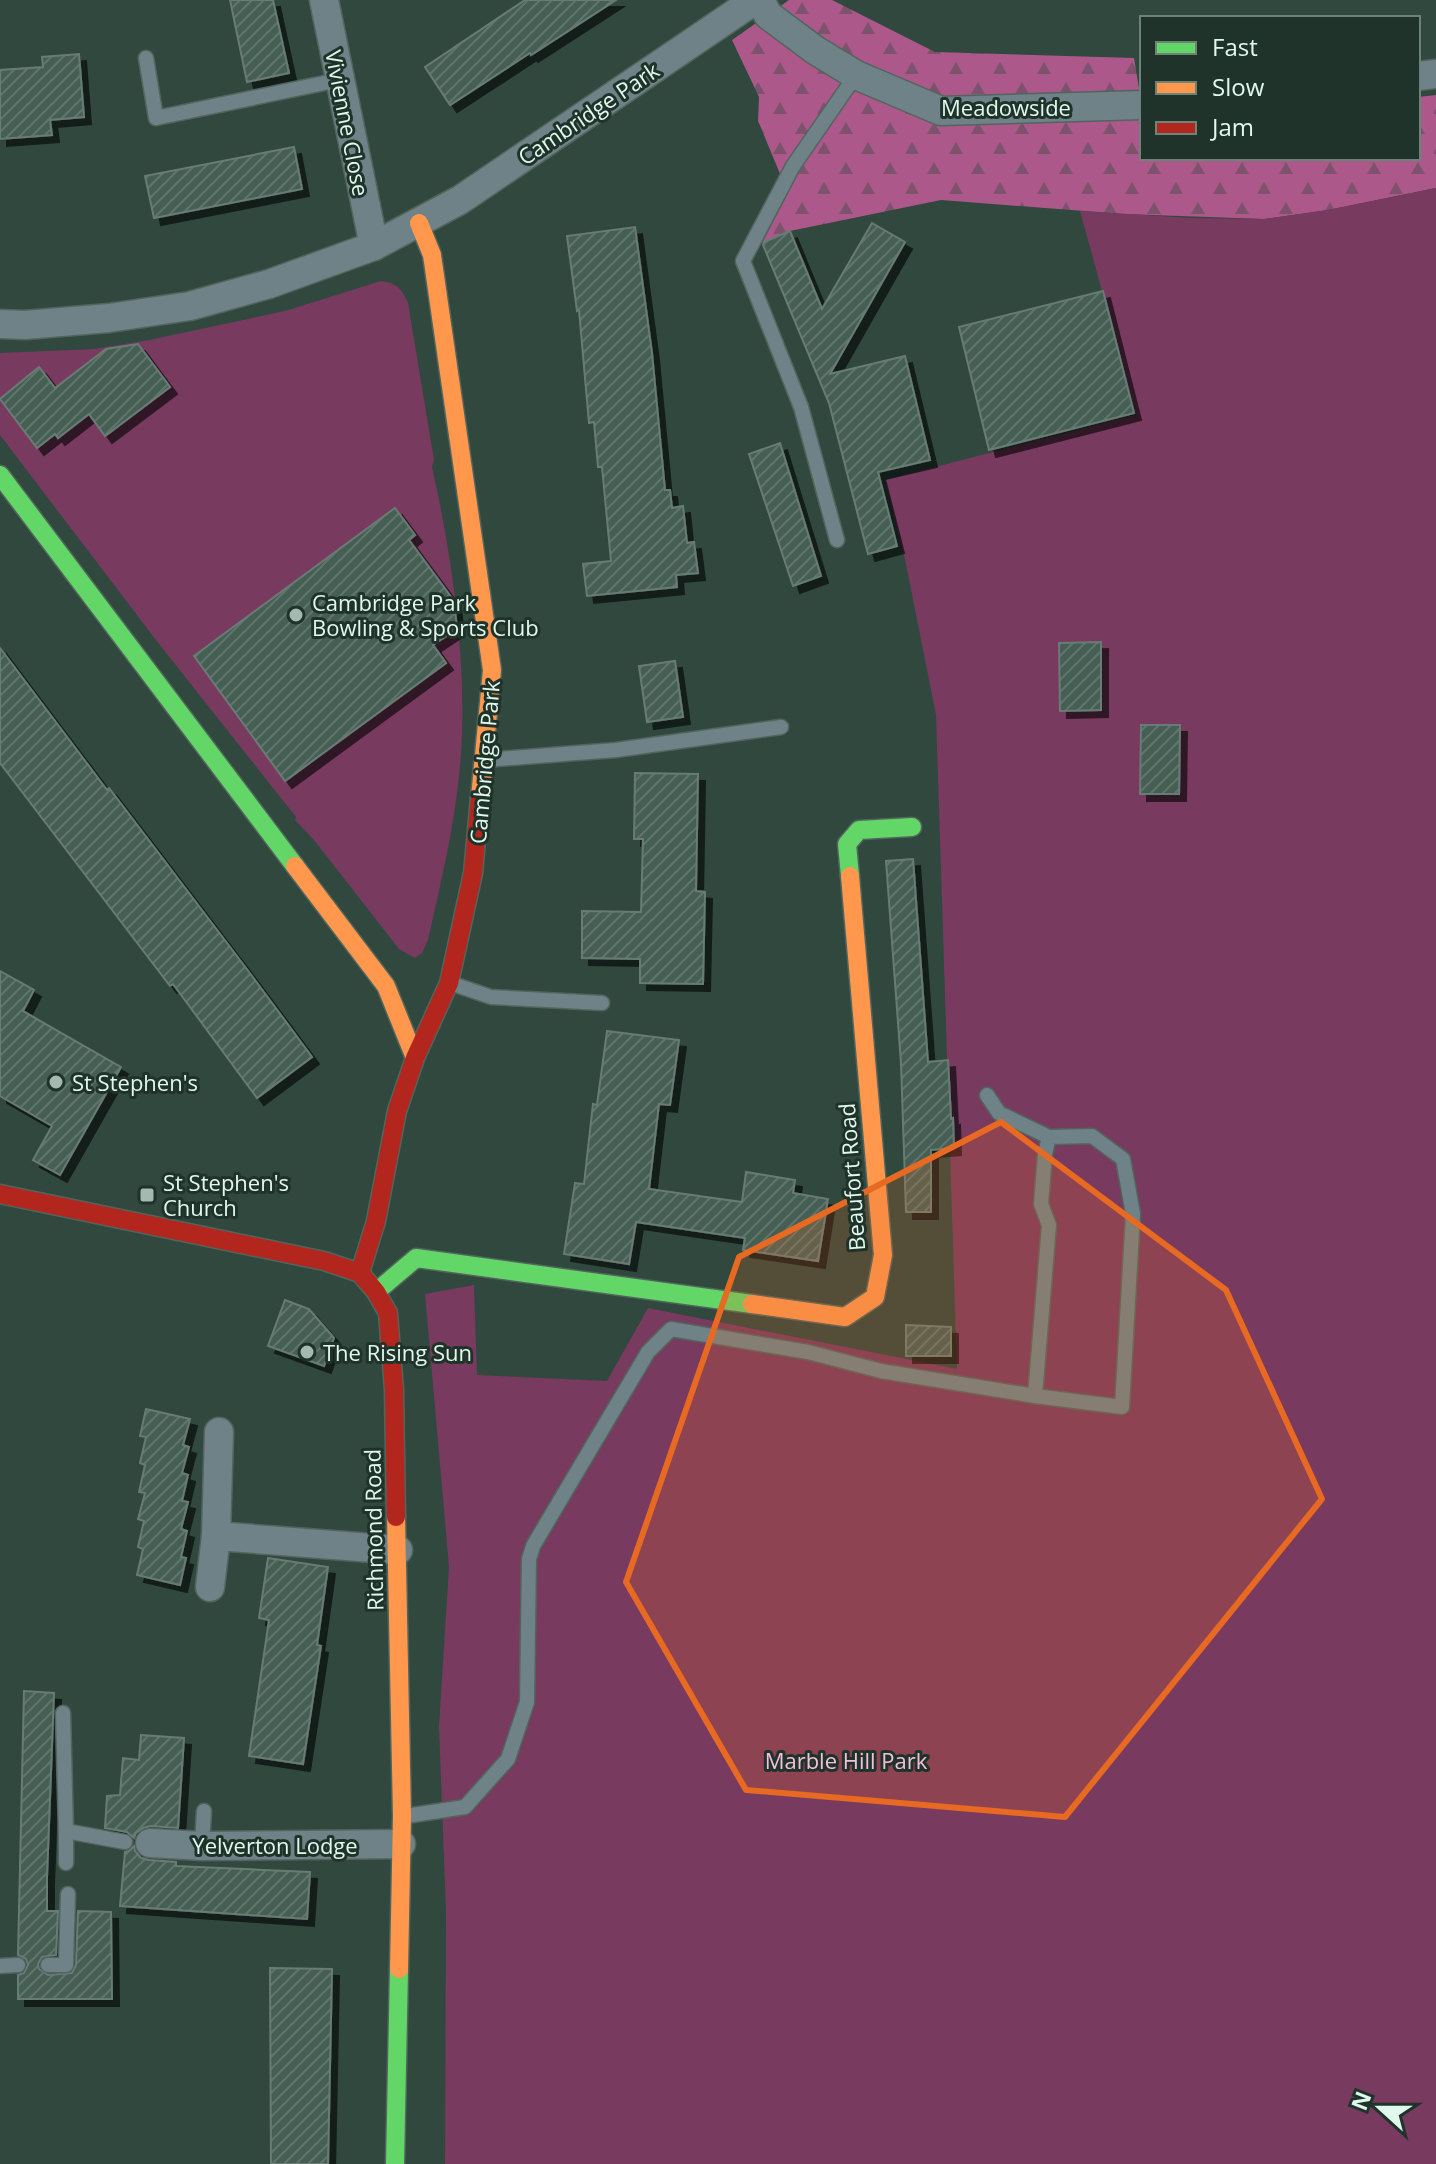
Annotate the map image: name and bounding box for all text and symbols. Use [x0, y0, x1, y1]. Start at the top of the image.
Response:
legend [1140, 16, 1420, 160]
text: Fast [1212, 30, 1258, 63]
street label: Vivienne Close [319, 47, 377, 199]
street label: Cambridge Park [512, 54, 665, 171]
text: Slow [1212, 70, 1265, 103]
street label: Meadowside [941, 92, 1071, 122]
text: Jam [1210, 110, 1254, 143]
place label: Cambridge Park Bowling & Sports Club [312, 587, 539, 642]
marker: Cambridge Park Bowling & Sports Club [287, 606, 305, 624]
street label: Cambridge Park [462, 679, 506, 845]
place label: St Stephen's [72, 1067, 198, 1097]
marker: St Stephen's [47, 1073, 65, 1091]
street label: Beaufort Road [831, 1102, 871, 1252]
place label: St Stephen's Church [163, 1167, 289, 1222]
marker: St Stephen's Church [138, 1186, 156, 1204]
place label: The Rising Sun [323, 1337, 472, 1367]
marker: The Rising Sun [298, 1343, 316, 1361]
street label: Richmond Road [357, 1449, 389, 1611]
park label: Marble Hill Park [765, 1745, 928, 1775]
street label: Yelverton Lodge [192, 1830, 358, 1860]
north arrow [1340, 2068, 1420, 2148]
text: N [1343, 2087, 1378, 2114]

